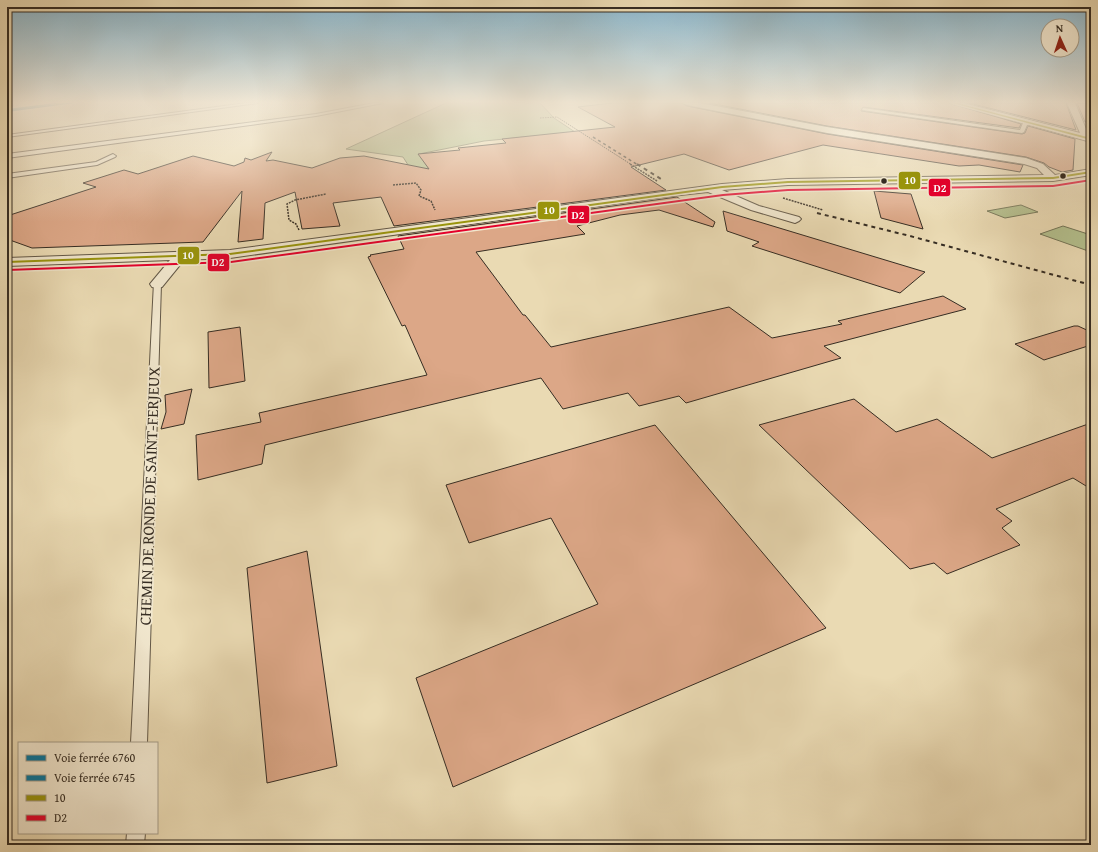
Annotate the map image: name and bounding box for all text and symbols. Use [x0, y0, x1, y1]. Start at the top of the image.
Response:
north arrow [1040, 18, 1080, 58]
text: N [1055, 20, 1064, 36]
line badge: 10 [898, 171, 921, 190]
unlabelled marker [1058, 171, 1068, 181]
text: 10 [904, 172, 916, 188]
unlabelled marker [879, 176, 889, 186]
line badge: D2 [928, 178, 951, 197]
text: D2 [934, 180, 947, 196]
line badge: 10 [537, 201, 560, 220]
text: 10 [543, 202, 555, 218]
line badge: D2 [567, 205, 590, 224]
text: D2 [572, 207, 585, 223]
line badge: 10 [177, 246, 200, 265]
text: 10 [182, 247, 194, 263]
line badge: D2 [207, 253, 230, 272]
text: D2 [212, 254, 225, 270]
street label: CHEMIN DE RONDE DE SAINT-FERJEUX [132, 366, 166, 626]
legend [18, 742, 158, 834]
text: Voie ferrée 6760 [54, 749, 136, 766]
text: Voie ferrée 6745 [54, 769, 136, 786]
text: 10 [54, 789, 66, 806]
text: D2 [54, 809, 67, 826]

